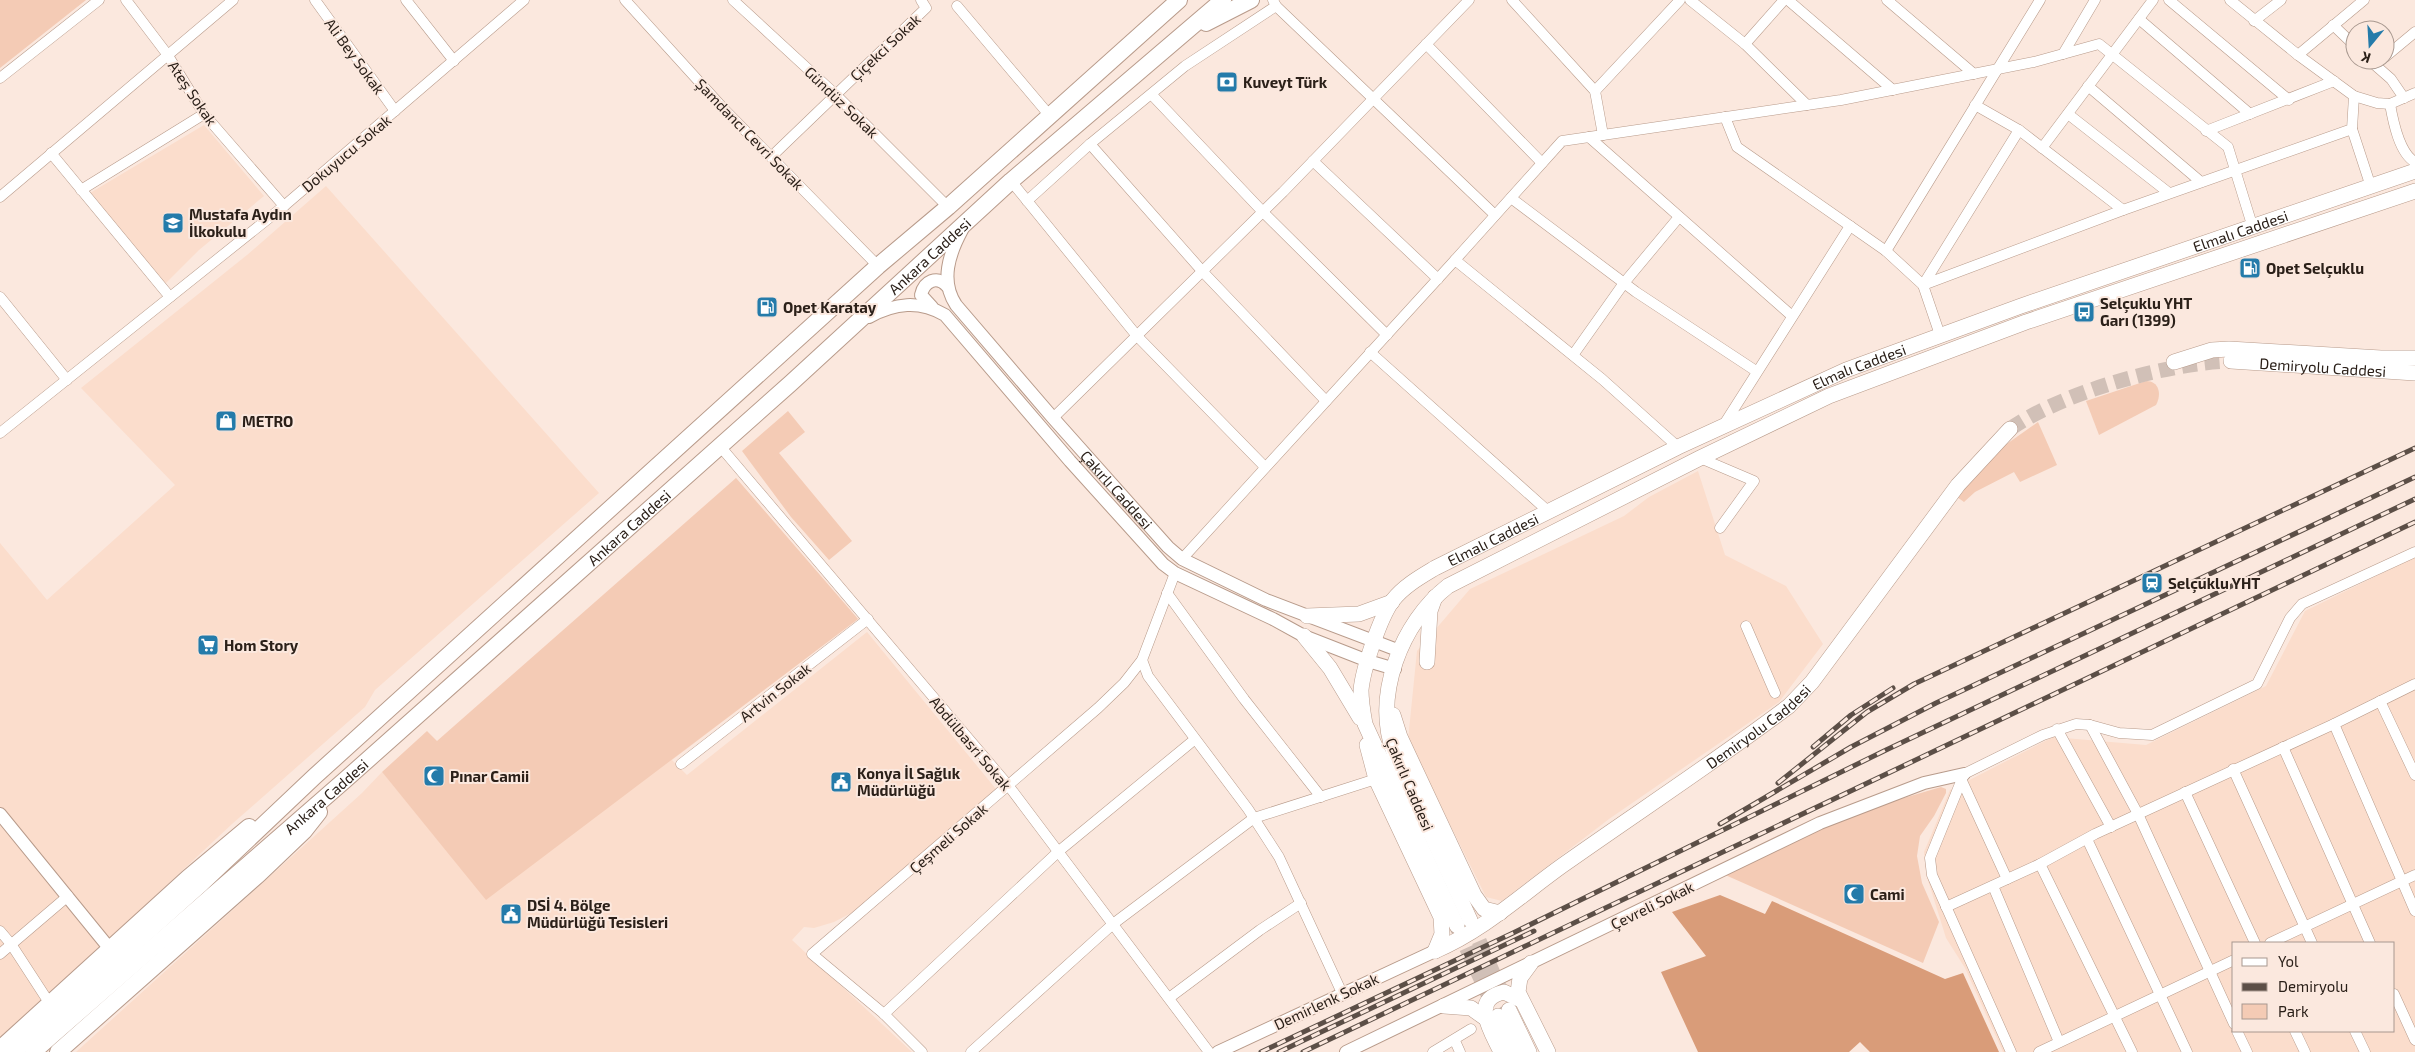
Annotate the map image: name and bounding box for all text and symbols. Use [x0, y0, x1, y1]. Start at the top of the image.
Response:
street label: Çiçekci Sokak [846, 10, 925, 85]
street label: Ali Bey Sokak [321, 14, 389, 98]
north arrow [2345, 20, 2395, 70]
text: K [2359, 48, 2373, 67]
street label: Ateş Sokak [164, 57, 221, 130]
street label: Gündüz Sokak [801, 62, 883, 142]
bank icon: Kuveyt Türk [1215, 70, 1239, 94]
place label: Kuveyt Türk [1243, 73, 1328, 92]
street label: Şamdancı Cevri Sokak [691, 75, 808, 194]
street label: Dokuyucu Sokak [298, 110, 395, 196]
place label: Mustafa Aydın İlkokulu [189, 205, 292, 240]
street label: Elmalı Caddesi [2191, 206, 2290, 255]
school or university icon: Mustafa Aydın İlkokulu [161, 211, 185, 235]
street label: Ankara Caddesi [885, 214, 974, 298]
fuel station icon: Opet Selçuklu [2238, 256, 2262, 280]
place label: Opet Selçuklu [2266, 259, 2364, 279]
place label: Selçuklu YHT Garı (1399) [2100, 294, 2192, 329]
fuel station icon: Opet Karatay [755, 295, 779, 319]
place label: Opet Karatay [783, 298, 877, 317]
bus stop icon: Selçuklu YHT Garı (1399) [2072, 300, 2096, 324]
street label: Elmalı Caddesi [1809, 340, 1908, 393]
street label: Demiryolu Caddesi [2259, 354, 2387, 380]
shop icon: METRO [214, 409, 238, 433]
place label: METRO [242, 412, 293, 430]
street label: Çakırlı Caddesi [1076, 446, 1156, 532]
street label: Ankara Caddesi [584, 486, 674, 569]
street label: Elmalı Caddesi [1444, 509, 1541, 569]
station icon: Selçuklu YHT [2140, 571, 2164, 595]
place label: Selçuklu YHT [2168, 574, 2260, 594]
supermarket icon: Hom Story [196, 633, 220, 657]
place label: Hom Story [224, 636, 299, 655]
street label: Artvin Sokak [736, 658, 814, 725]
street label: Demiryolu Caddesi [1702, 681, 1814, 772]
street label: Abdülbasri Sokak [926, 692, 1016, 794]
street label: Çakırlı Caddesi [1381, 735, 1438, 834]
street label: Ankara Caddesi [281, 755, 372, 838]
mosque icon: Pınar Camii [422, 764, 446, 788]
place label: Konya İl Sağlık Müdürlüğü [857, 764, 961, 799]
place label: Pınar Camii [450, 767, 529, 785]
public building icon: Konya İl Sağlık Müdürlüğü [829, 770, 853, 794]
street label: Çeşmeli Sokak [905, 799, 992, 877]
street label: Çevreli Sokak [1607, 877, 1697, 934]
mosque icon: Cami [1842, 882, 1866, 906]
place label: Cami [1870, 885, 1905, 903]
place label: DSİ 4. Bölge Müdürlüğü Tesisleri [527, 896, 668, 931]
public building icon: DSİ 4. Bölge Müdürlüğü Tesisleri [499, 902, 523, 926]
legend [2232, 942, 2395, 1032]
text: Yol [2278, 952, 2299, 970]
street label: Demirlenk Sokak [1271, 969, 1382, 1033]
text: Demiryolu [2278, 977, 2348, 995]
text: Park [2278, 1002, 2309, 1020]

